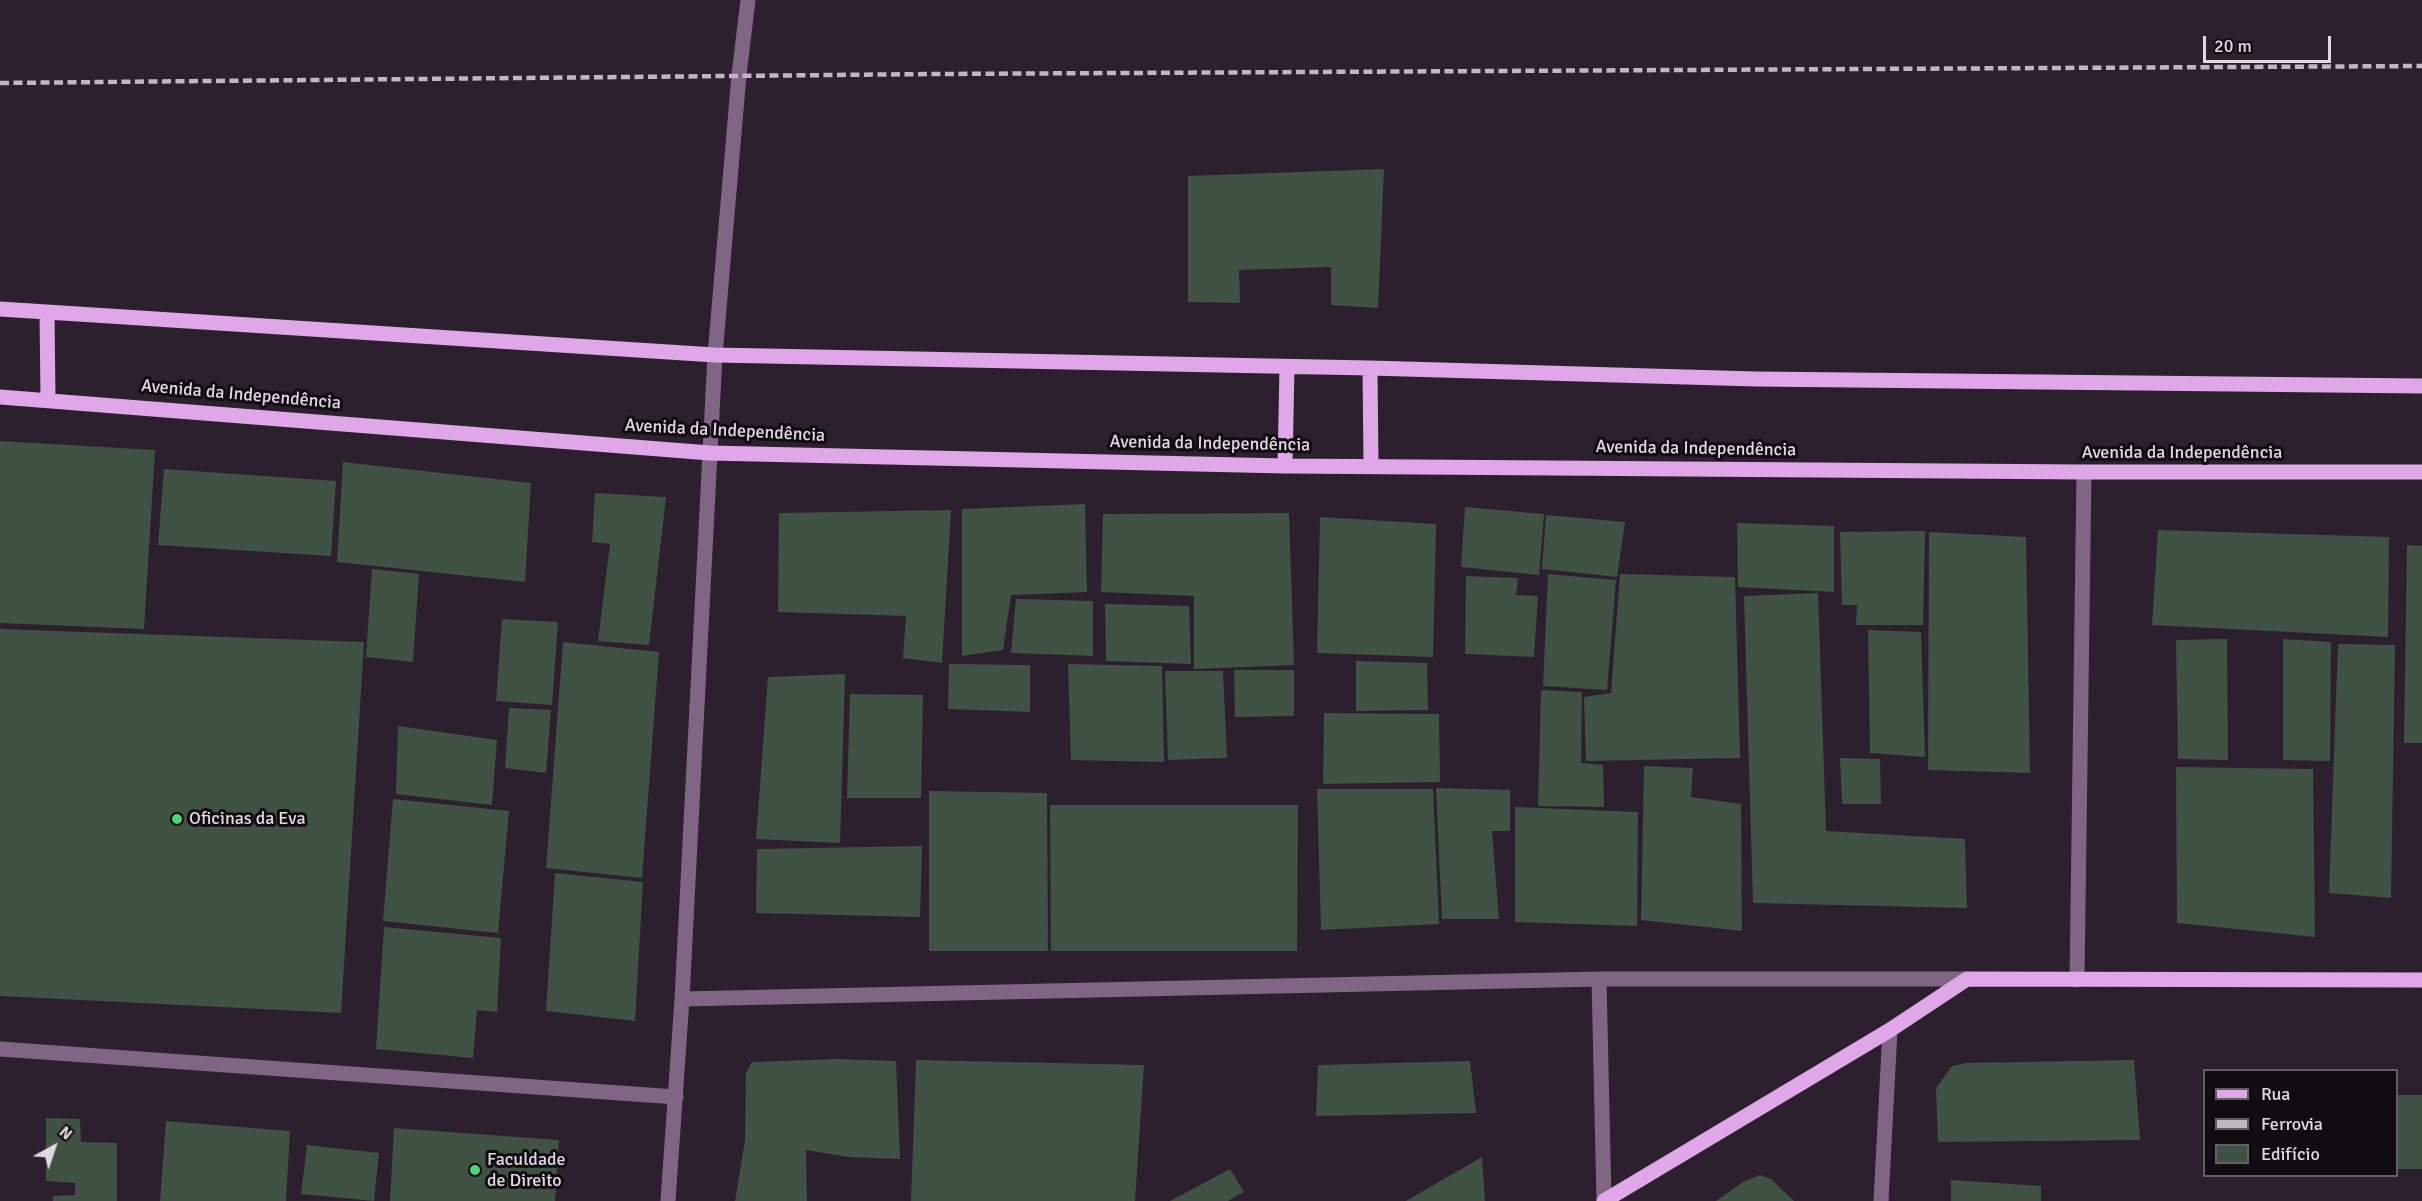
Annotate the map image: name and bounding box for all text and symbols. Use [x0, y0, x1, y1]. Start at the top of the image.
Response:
scale bar [2206, 24, 2334, 62]
text: 20 m [2214, 35, 2252, 57]
street label: Avenida da Independência [140, 375, 342, 415]
street label: Avenida da Independência [624, 415, 826, 447]
street label: Avenida da Independência [1109, 431, 1311, 457]
street label: Avenida da Independência [1595, 436, 1797, 462]
street label: Avenida da Independência [2082, 442, 2282, 464]
place label: Oficinas da Eva [189, 808, 306, 830]
marker: Oficinas da Eva [170, 812, 184, 826]
legend [2203, 1069, 2398, 1177]
text: Rua [2261, 1083, 2290, 1105]
text: Ferrovia [2261, 1113, 2323, 1135]
north arrow [24, 1117, 84, 1177]
text: N [55, 1122, 76, 1144]
text: Edifício [2261, 1143, 2320, 1165]
place label: Faculdade de Direito [487, 1149, 565, 1192]
marker: Faculdade de Direito [468, 1163, 482, 1177]

